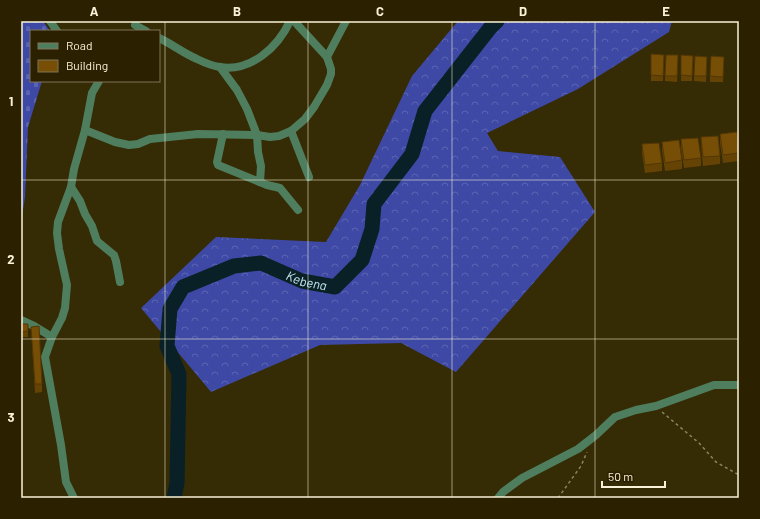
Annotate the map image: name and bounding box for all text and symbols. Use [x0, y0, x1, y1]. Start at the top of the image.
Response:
text: A [90, 3, 99, 19]
text: B [233, 3, 241, 19]
text: C [376, 3, 384, 19]
text: D [519, 3, 527, 19]
text: E [662, 3, 670, 19]
legend [30, 30, 160, 82]
text: Road [66, 38, 93, 52]
text: Building [66, 58, 108, 72]
text: 1 [9, 93, 13, 109]
text: 2 [7, 251, 15, 267]
water label: Kebena [284, 267, 328, 293]
text: 3 [7, 409, 15, 425]
scale bar [602, 463, 665, 489]
text: 50 m [608, 469, 633, 483]

